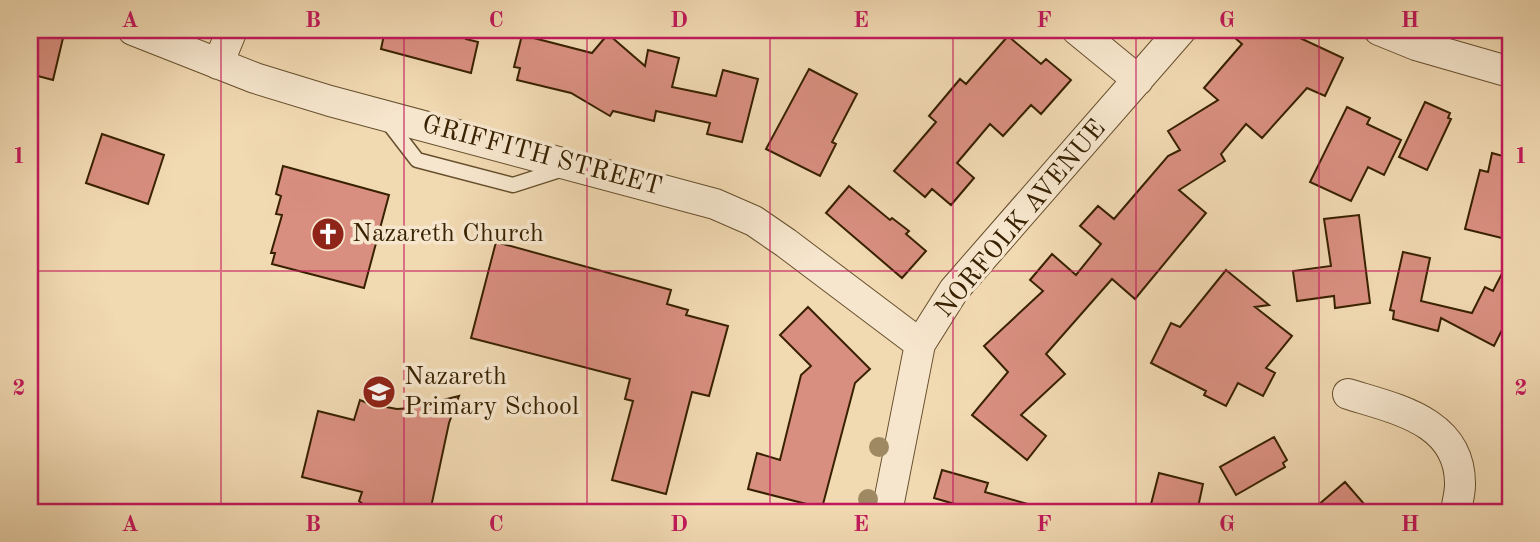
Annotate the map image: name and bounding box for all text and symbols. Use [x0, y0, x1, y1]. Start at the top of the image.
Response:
text: A [121, 9, 139, 32]
text: B [305, 9, 321, 32]
text: C [488, 9, 504, 32]
text: D [670, 9, 688, 32]
text: E [853, 9, 869, 32]
text: F [1036, 9, 1052, 32]
text: G [1219, 9, 1235, 32]
text: H [1401, 9, 1419, 32]
street label: GRIFFITH STREET [419, 111, 665, 201]
street label: NORFOLK AVENUE [931, 115, 1111, 323]
text: 1 [12, 145, 26, 168]
text: 1 [1514, 145, 1528, 168]
church icon: Nazareth Church [309, 215, 347, 253]
place label: Nazareth Church [352, 221, 544, 247]
place label: Nazareth Primary School [404, 364, 579, 420]
school or university icon: Nazareth Primary School [360, 373, 398, 411]
text: 2 [12, 377, 26, 400]
text: 2 [1514, 377, 1528, 400]
text: A [121, 513, 139, 536]
text: B [305, 513, 321, 536]
text: C [488, 513, 504, 536]
text: D [670, 513, 688, 536]
text: E [853, 513, 869, 536]
text: F [1036, 513, 1052, 536]
text: G [1219, 513, 1235, 536]
text: H [1401, 513, 1419, 536]

